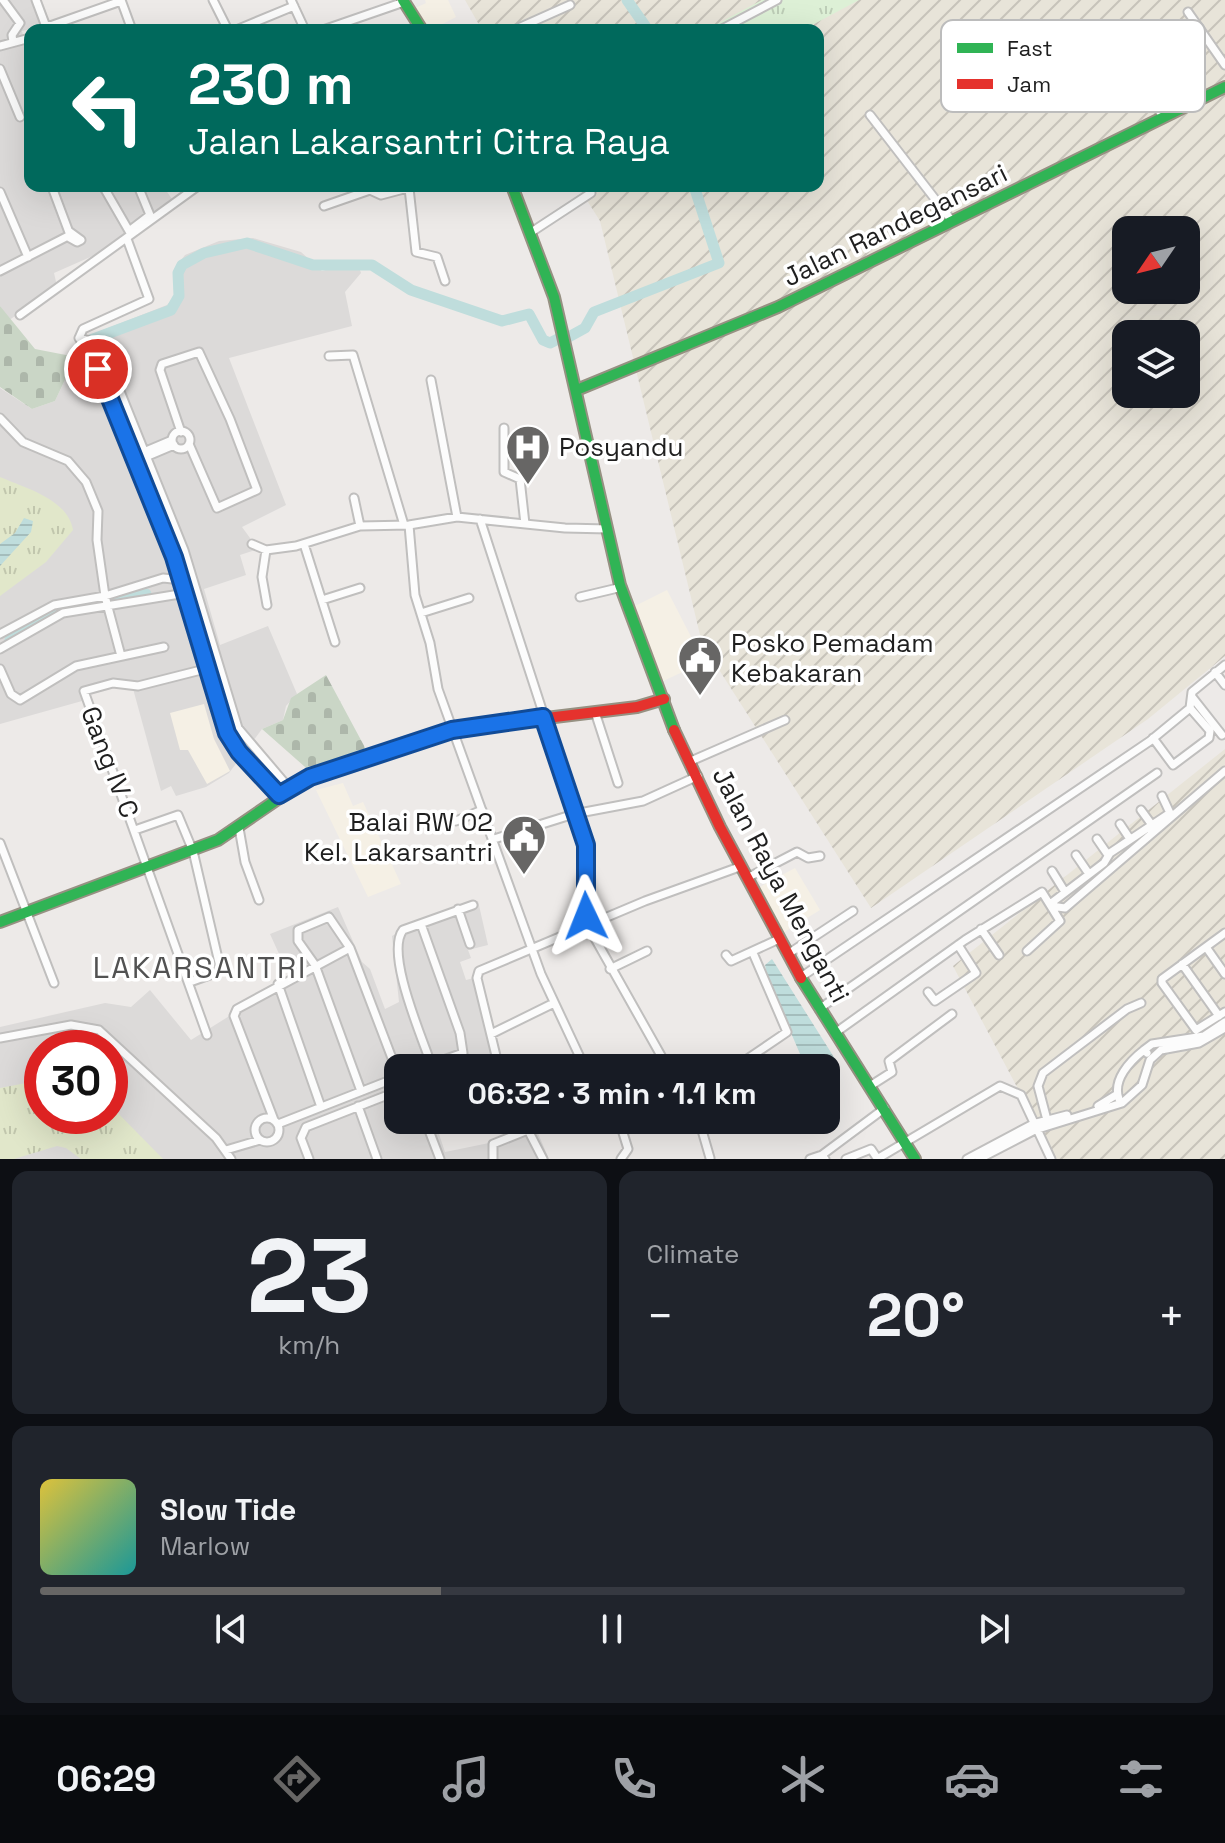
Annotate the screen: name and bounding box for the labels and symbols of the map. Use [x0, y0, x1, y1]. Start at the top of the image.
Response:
legend [941, 20, 1205, 112]
text: Fast [1007, 34, 1053, 62]
text: Jam [1007, 70, 1051, 98]
street label: Jalan Randegansari [777, 156, 1013, 294]
north arrow [1112, 216, 1200, 304]
pin [64, 335, 132, 403]
hospital icon: Posyandu [504, 423, 552, 486]
place label: Posyandu [559, 430, 683, 464]
place label: Posko Pemadam Kebakaran [731, 626, 934, 690]
public building icon: Posko Pemadam Kebakaran [676, 634, 724, 697]
street label: Gang IV C [73, 701, 147, 823]
street label: Jalan Raya Menganti [705, 762, 857, 1008]
place label: Balai RW 02 Kel. Lakarsantri [304, 805, 493, 869]
public building icon: Balai RW 02 Kel. Lakarsantri [500, 813, 548, 876]
position arrow [544, 874, 628, 958]
district label: LAKARSANTRI [93, 948, 307, 987]
speed limit sign: 30 [24, 1030, 128, 1134]

